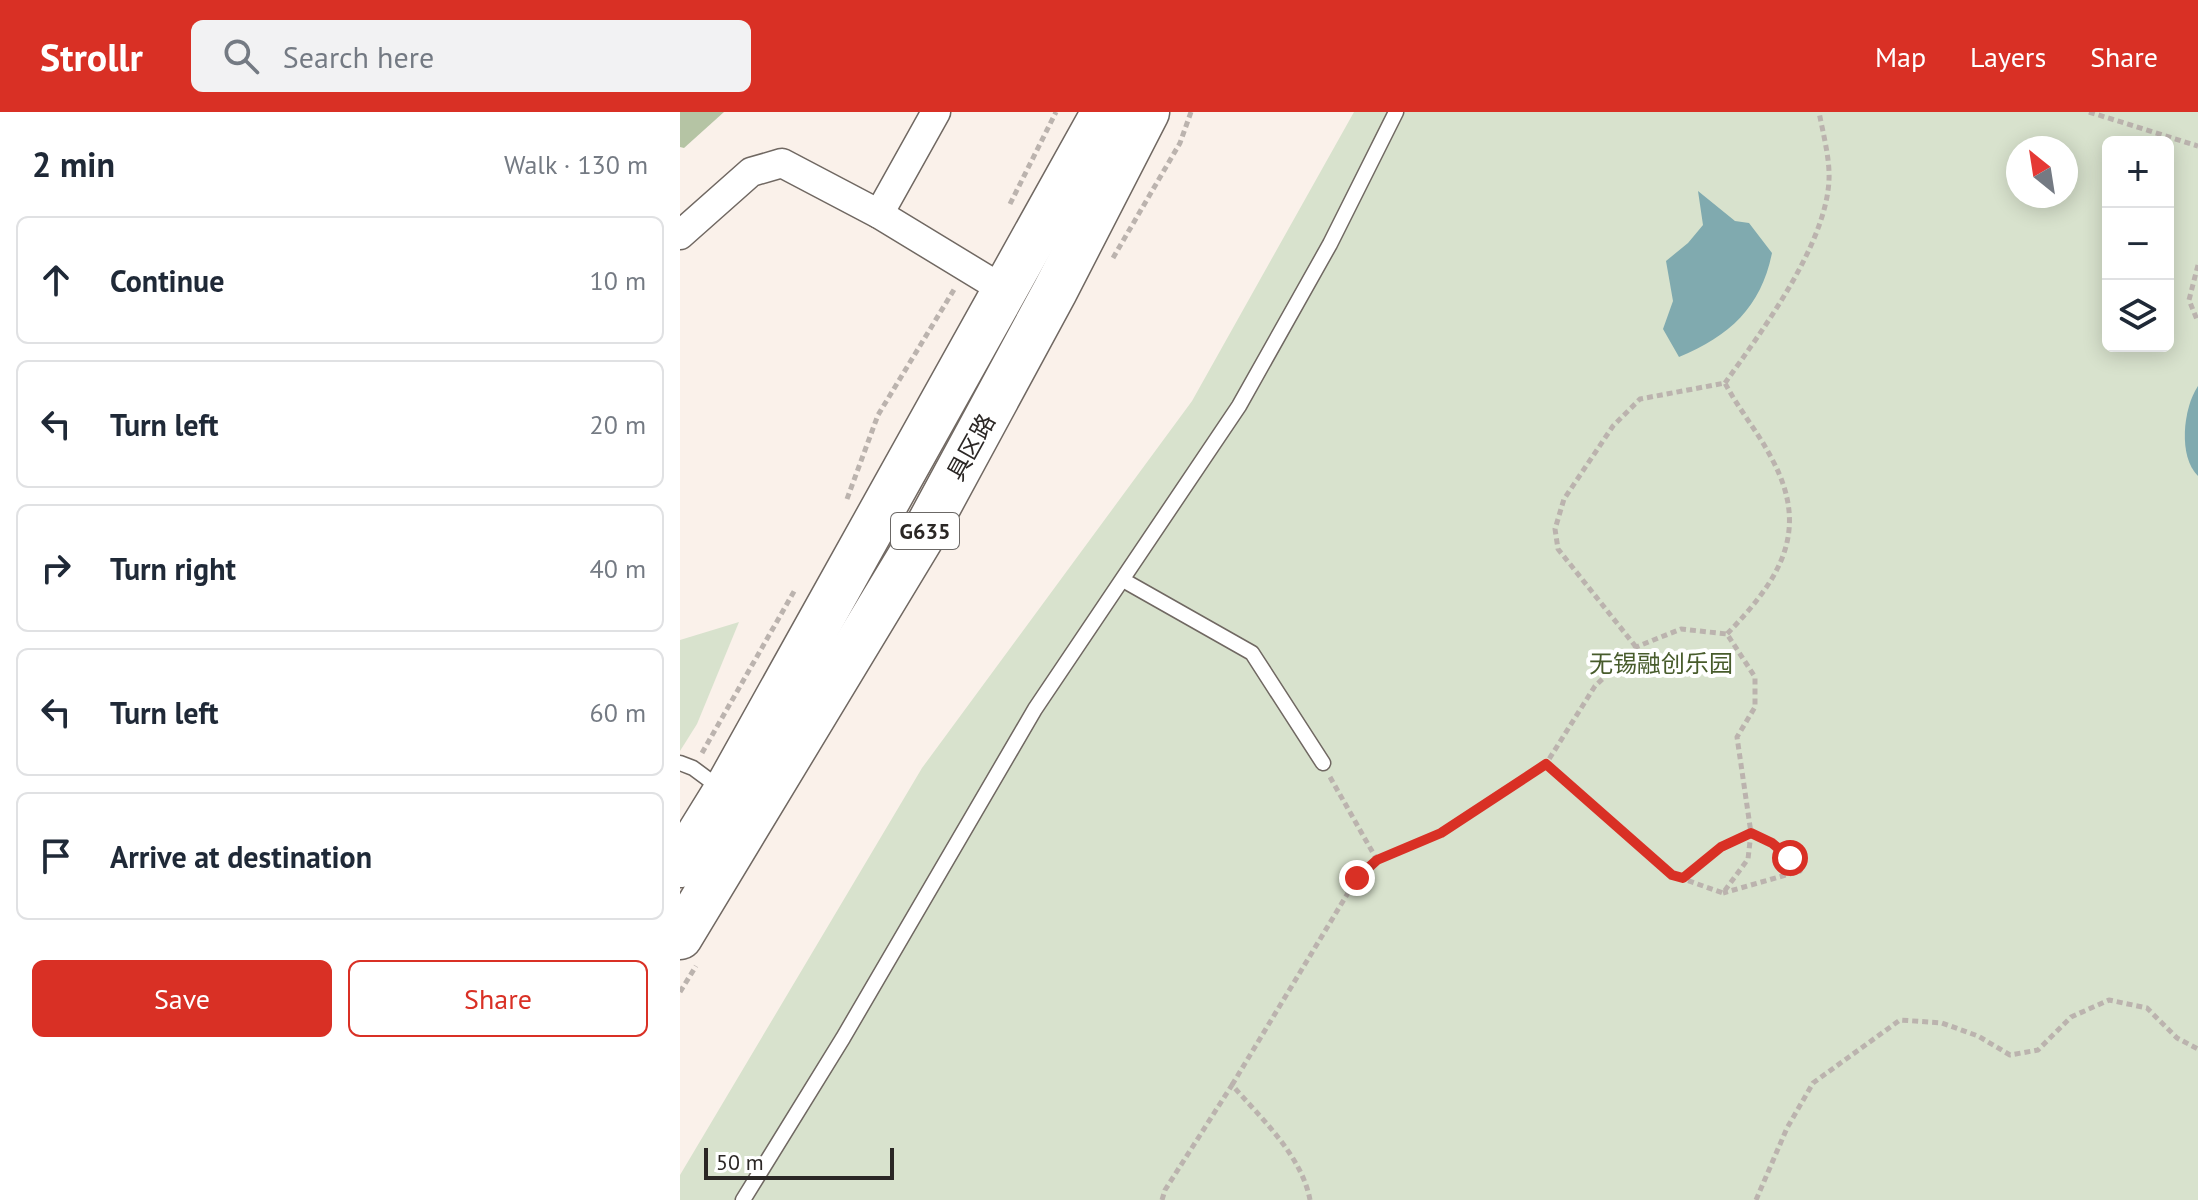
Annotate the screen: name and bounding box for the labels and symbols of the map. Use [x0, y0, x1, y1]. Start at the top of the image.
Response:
north arrow [2006, 136, 2078, 208]
street label: 具区路 [940, 408, 1002, 486]
road number: G635 [891, 513, 959, 549]
park label: 无锡融创乐园 [1589, 648, 1733, 679]
route start [1772, 840, 1808, 876]
route end [1339, 860, 1375, 896]
scale bar [704, 1144, 894, 1180]

